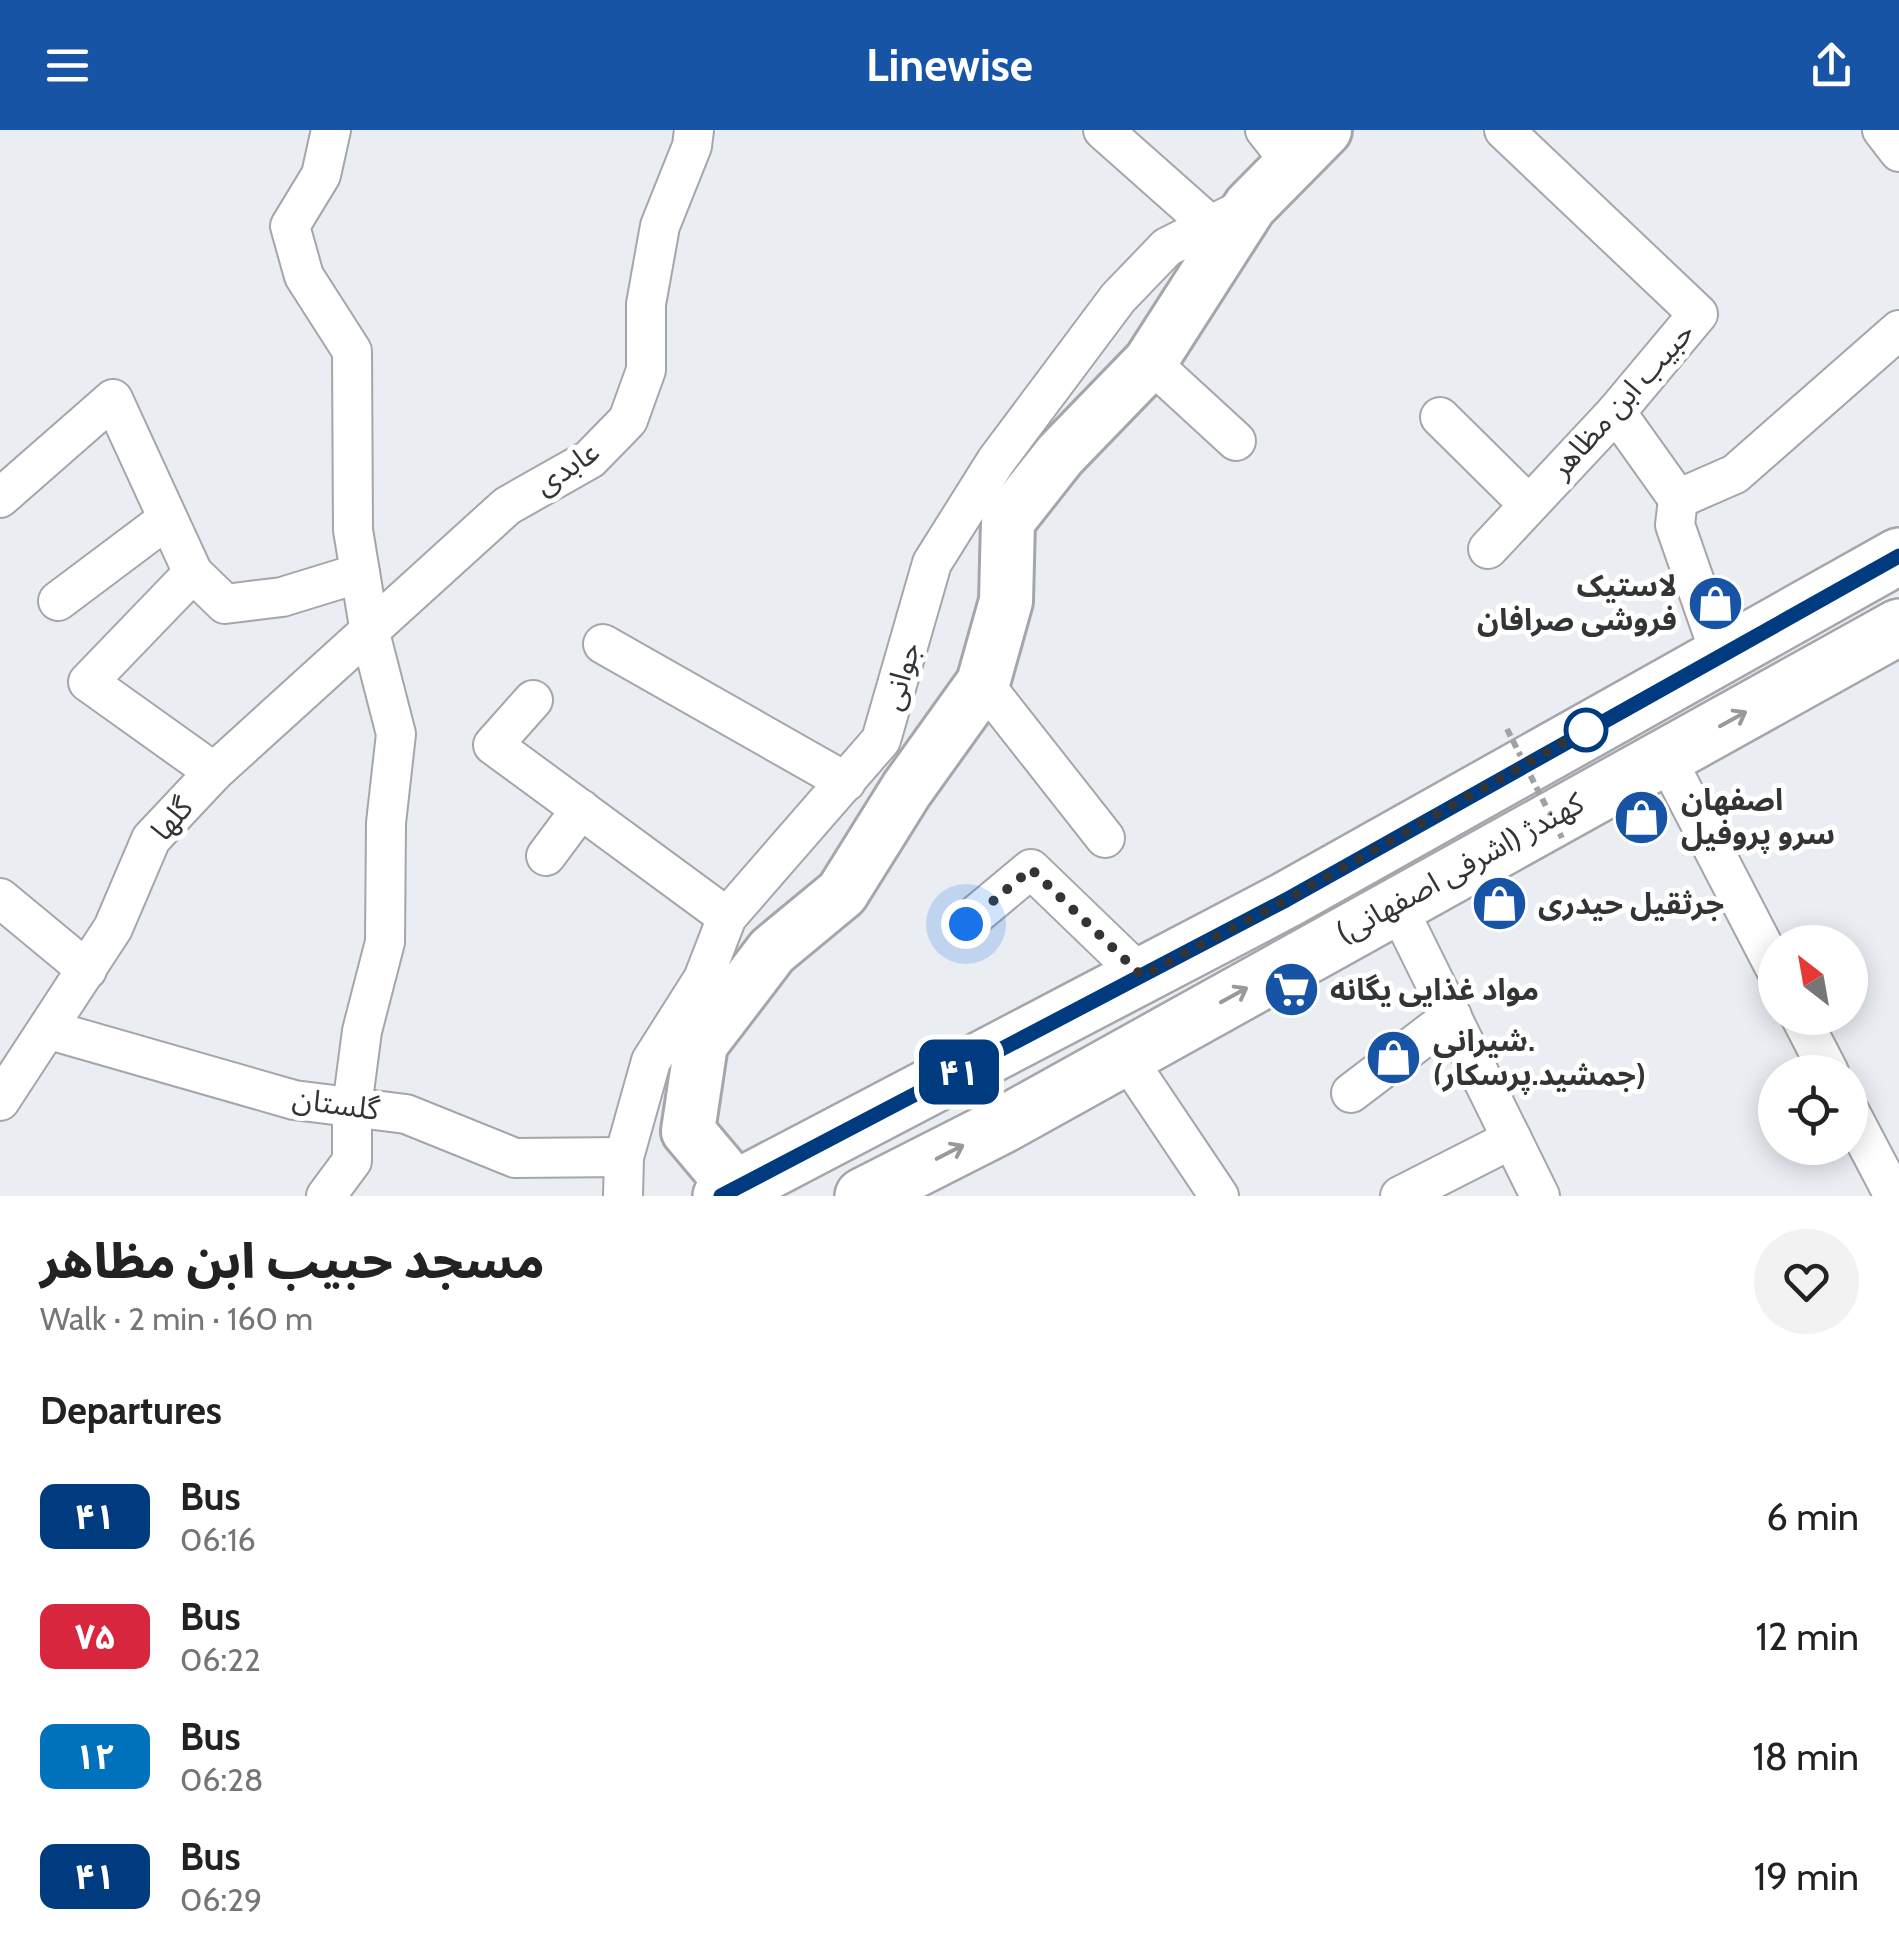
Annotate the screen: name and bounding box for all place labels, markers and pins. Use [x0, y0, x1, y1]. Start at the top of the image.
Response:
place label: لاستیک فروشی صرافان [1477, 567, 1677, 638]
shop icon: لاستیک فروشی صرافان [1686, 573, 1746, 633]
unlabelled marker [1565, 709, 1607, 751]
place label: اصفهان سرو پروفیل [1681, 781, 1835, 854]
shop icon: اصفهان سرو پروفیل [1612, 787, 1672, 847]
shop icon: جرثقیل حیدری [1469, 874, 1529, 934]
place label: جرثقیل حیدری [1538, 885, 1724, 922]
supermarket icon: مواد غذایی یگانه [1261, 960, 1321, 1020]
place label: مواد غذایی یگانه [1330, 971, 1539, 1008]
place label: شیرانی. (جمشید.پرسکار) [1433, 1022, 1646, 1095]
shop icon: شیرانی. (جمشید.پرسکار) [1364, 1028, 1424, 1088]

